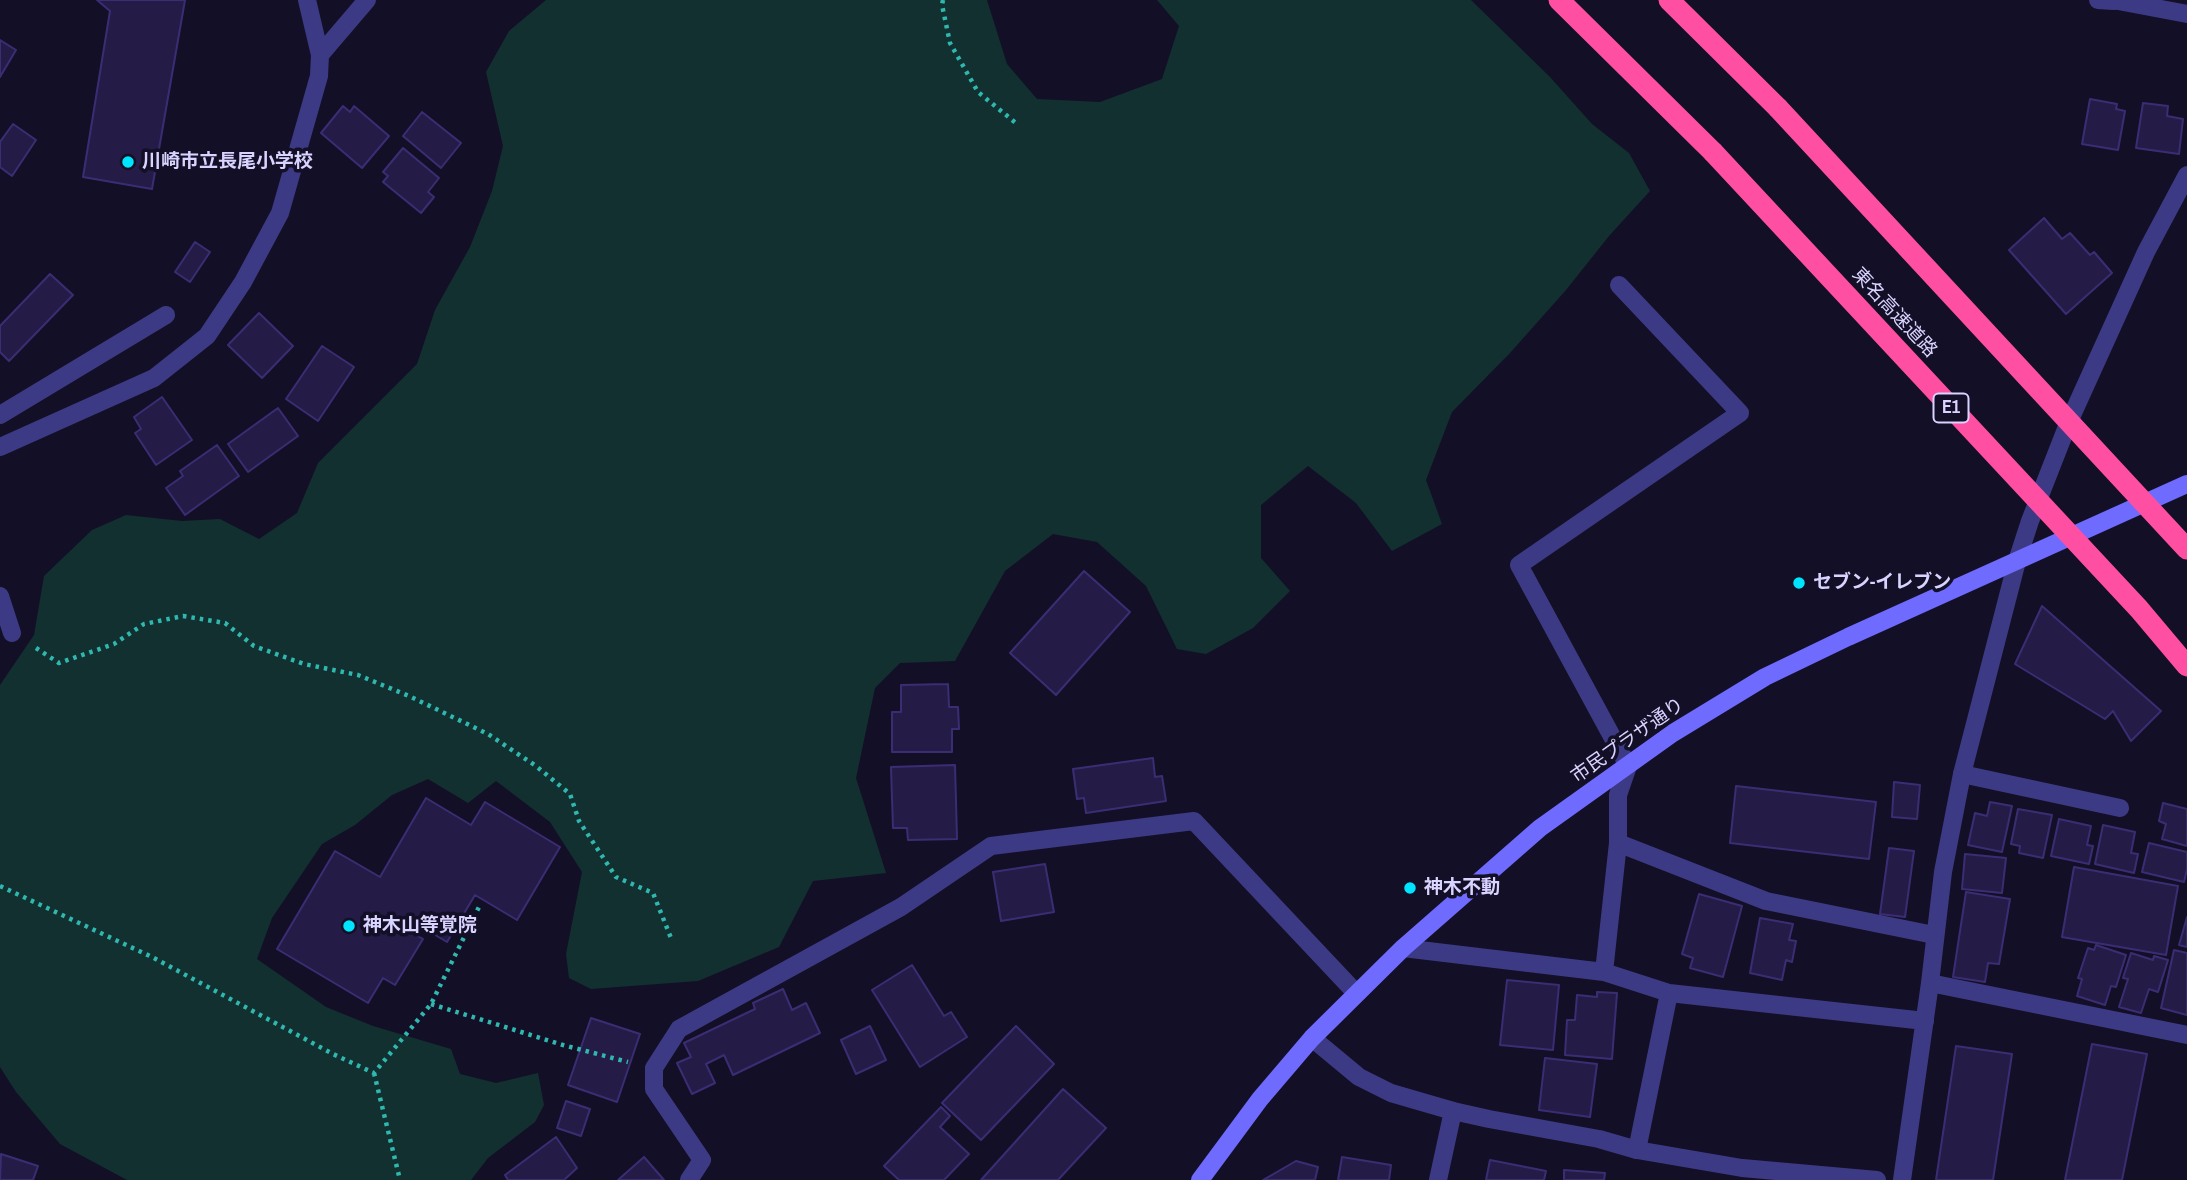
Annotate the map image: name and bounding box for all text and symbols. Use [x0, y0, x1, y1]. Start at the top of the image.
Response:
place label: 川崎市立長尾小学校 [142, 151, 313, 173]
marker: 川崎市立長尾小学校 [120, 154, 136, 170]
street label: 東名高速道路 [1847, 264, 1941, 362]
road number: E1 [1934, 394, 1968, 422]
place label: セブン-イレブン [1813, 572, 1951, 594]
marker: セブン-イレブン [1791, 575, 1807, 591]
street label: 市民プラザ通り [1567, 694, 1689, 788]
place label: 神木不動 [1424, 877, 1500, 899]
marker: 神木不動 [1402, 880, 1418, 896]
place label: 神木山等覚院 [363, 915, 477, 937]
marker: 神木山等覚院 [341, 918, 357, 934]

